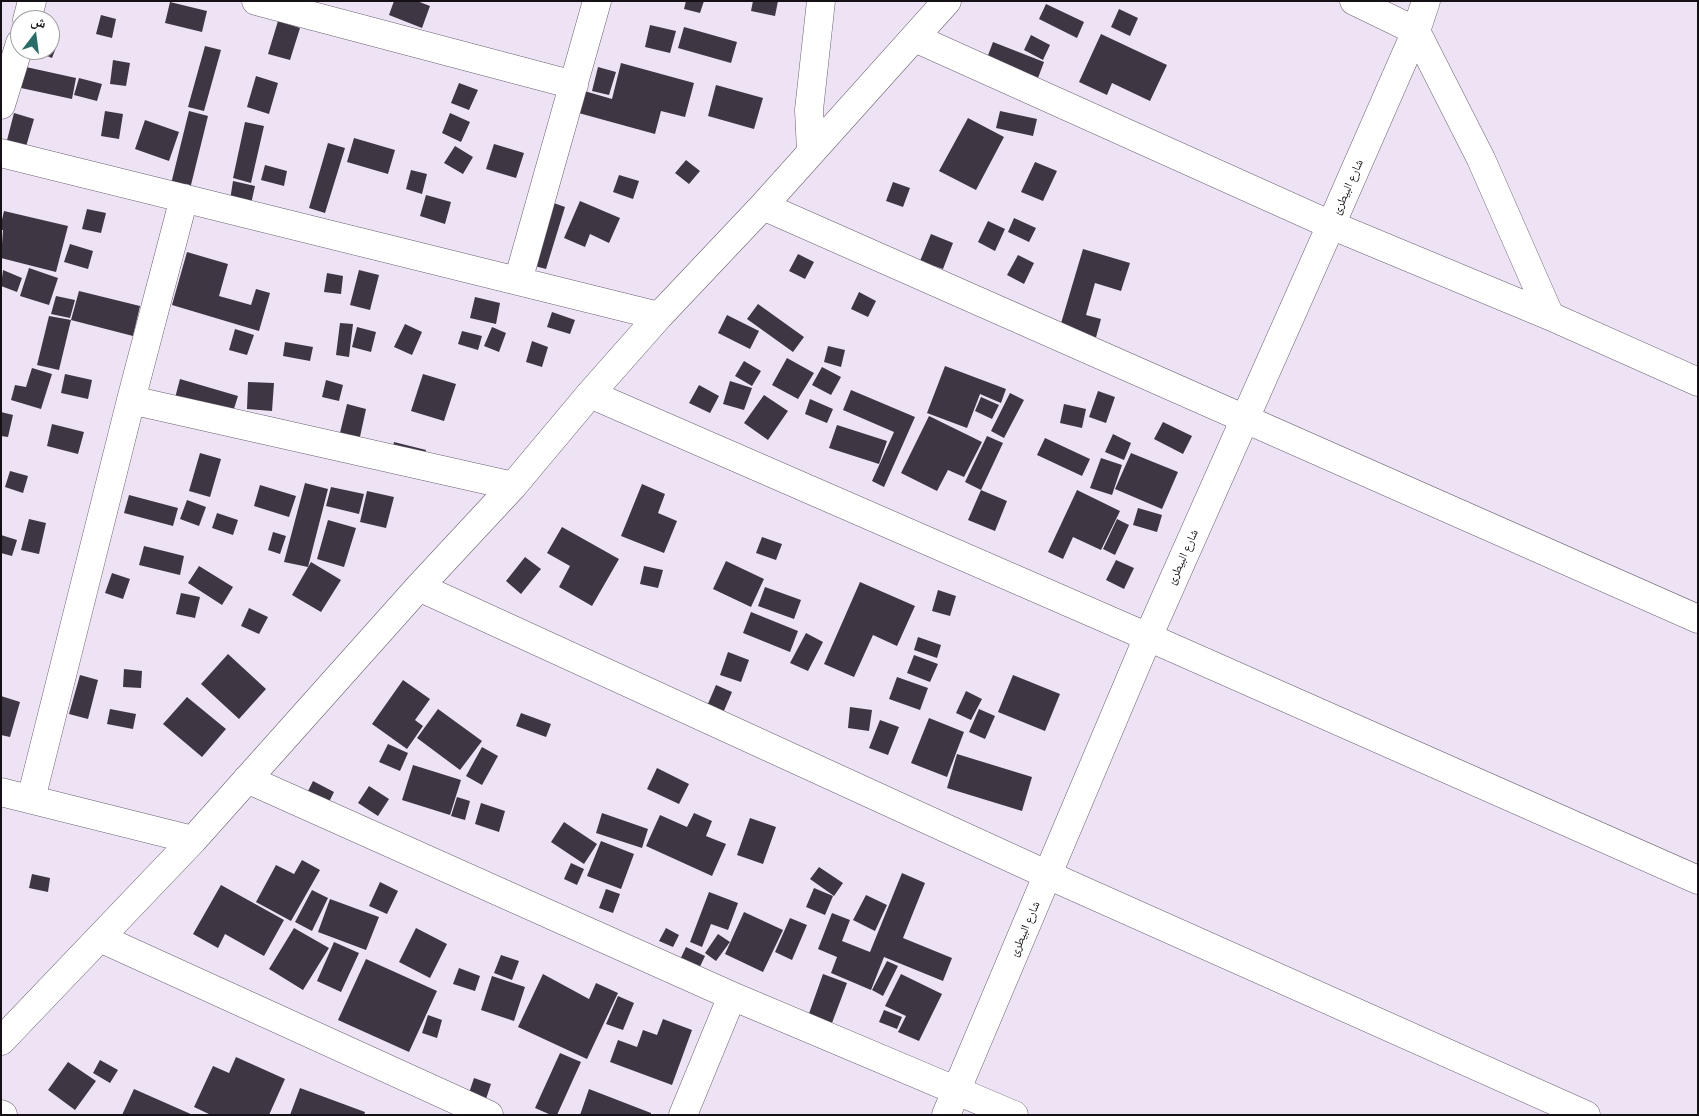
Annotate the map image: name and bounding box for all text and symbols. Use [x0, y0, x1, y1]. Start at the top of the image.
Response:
north arrow [10, 10, 60, 60]
text: ش [29, 12, 48, 31]
street label: شارع البيطرئ [1329, 157, 1367, 217]
street label: شارع البيطرئ [1164, 527, 1202, 587]
street label: شارع البيطرئ [1007, 899, 1043, 959]

